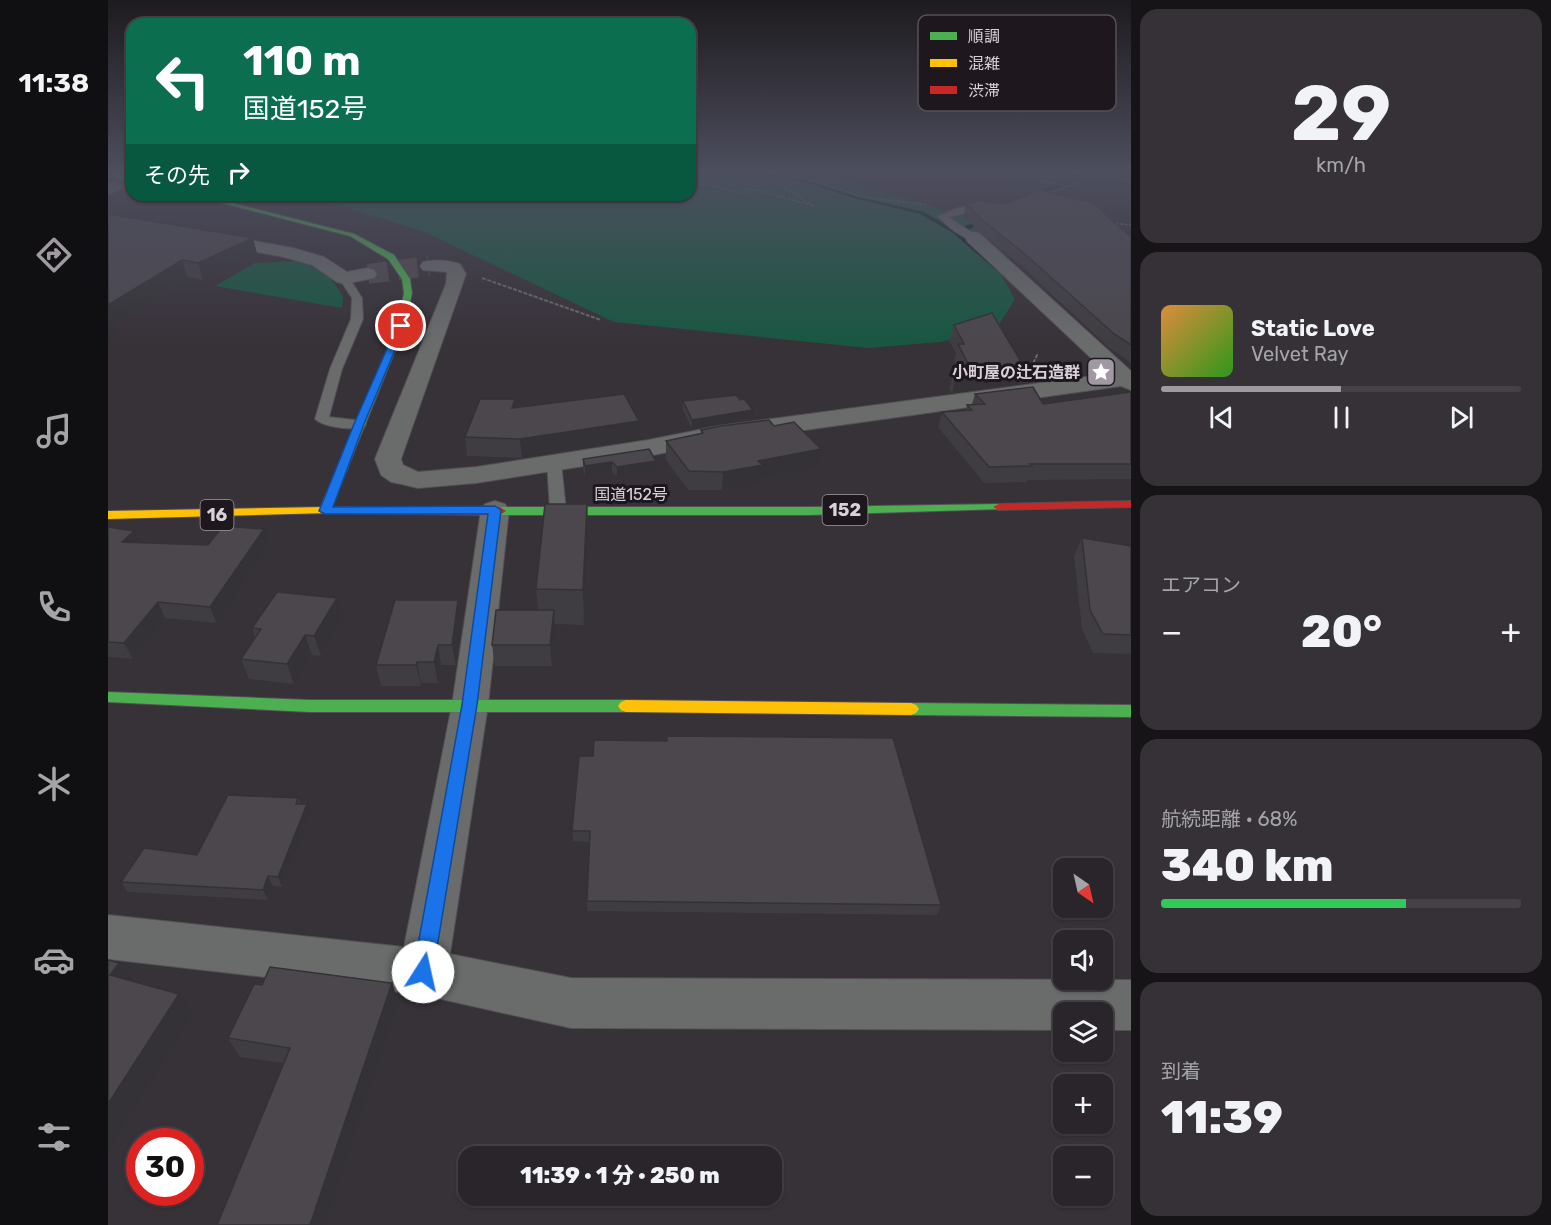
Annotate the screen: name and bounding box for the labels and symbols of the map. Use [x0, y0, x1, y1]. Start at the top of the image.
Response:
legend [918, 15, 1116, 111]
text: 順調 [968, 27, 1000, 46]
text: 混雑 [968, 54, 1000, 73]
text: 渋滞 [968, 81, 1000, 100]
pin [375, 300, 426, 351]
place icon: 小町屋の辻石造群 [1085, 356, 1117, 388]
place label: 小町屋の辻石造群 [952, 363, 1080, 382]
street label: 国道152号 [594, 485, 668, 504]
road number: 152 [822, 495, 868, 525]
road number: 16 [200, 500, 234, 530]
north arrow [1053, 858, 1113, 918]
position arrow [391, 940, 455, 1004]
speed limit sign: 30 [126, 1128, 204, 1206]

